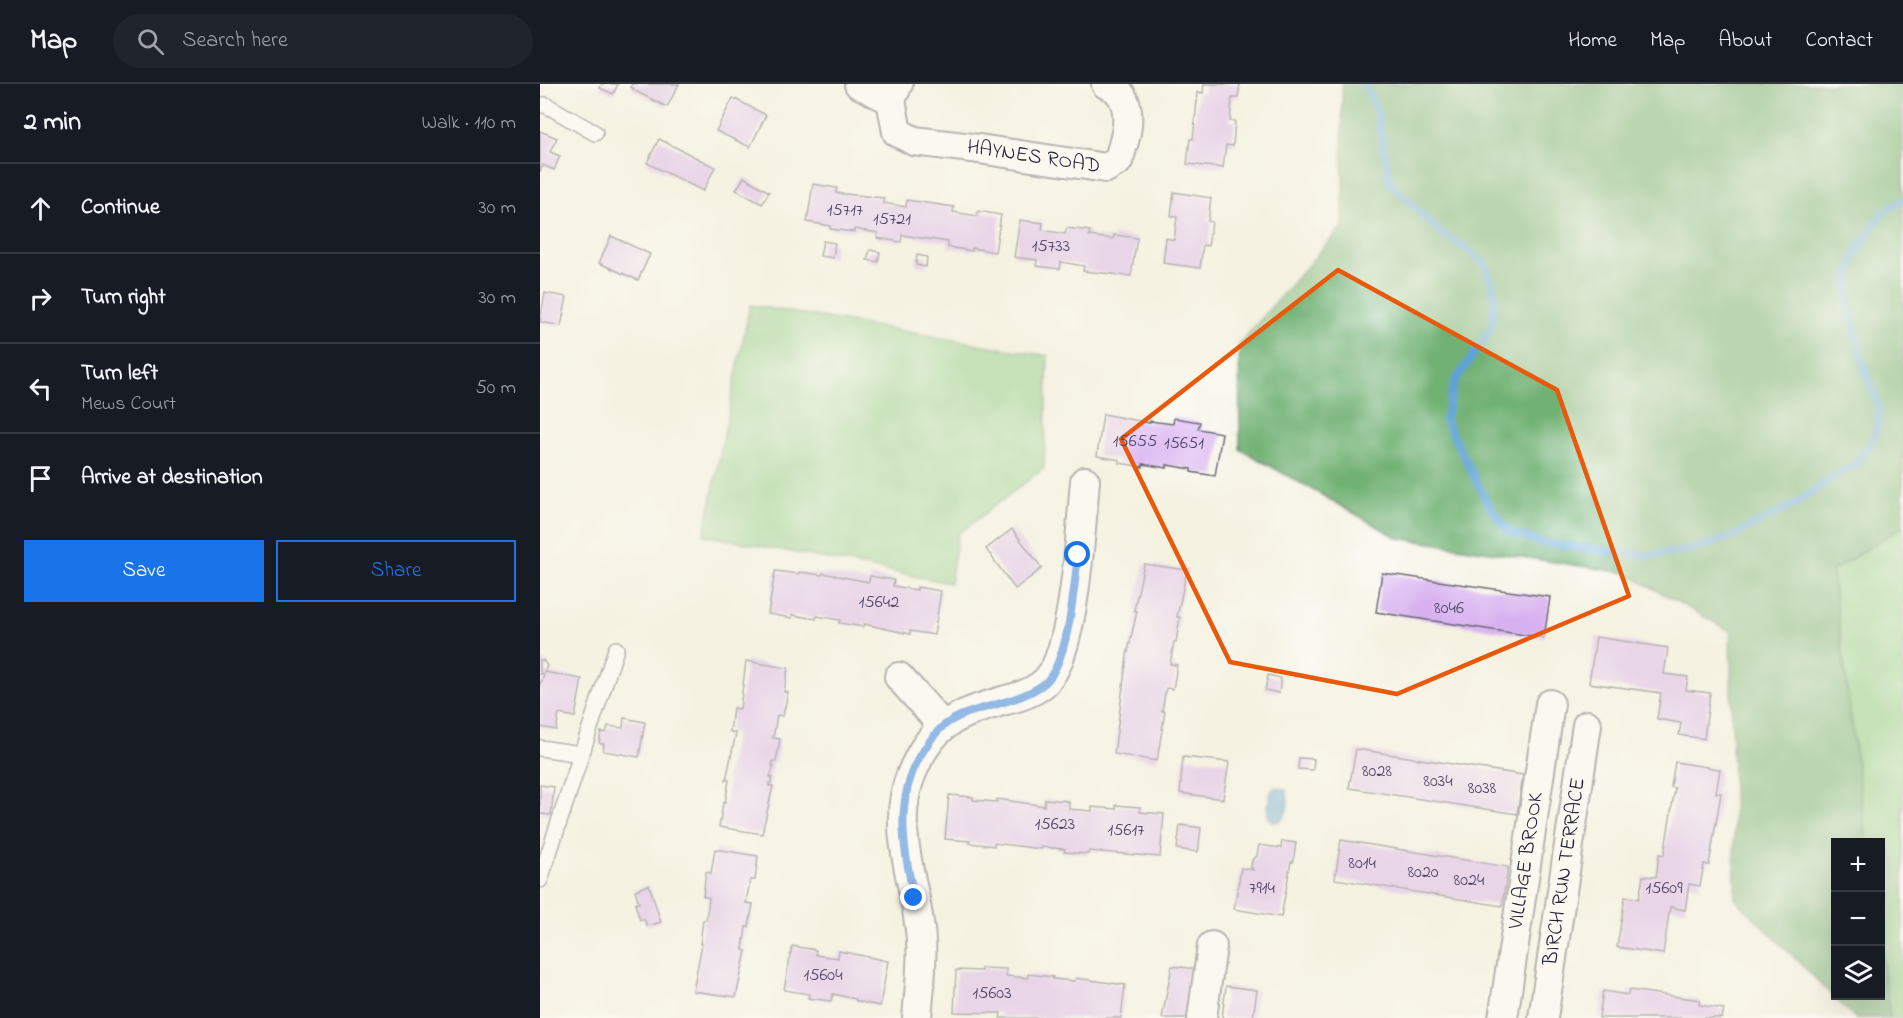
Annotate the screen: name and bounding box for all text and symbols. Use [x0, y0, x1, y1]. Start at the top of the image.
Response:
search box [113, 14, 533, 68]
text: Map [30, 21, 77, 62]
icon: search [134, 25, 167, 58]
text: Search here [182, 25, 288, 57]
text: Home [1568, 26, 1617, 56]
text: Map [1650, 26, 1685, 56]
text: About [1718, 26, 1772, 56]
text: Contact [1805, 26, 1873, 56]
text: 2 min [24, 104, 81, 142]
text: Walk · 110 m [421, 109, 516, 138]
street label: HAYNES ROAD [965, 132, 1102, 182]
icon: ahead [24, 192, 57, 225]
text: Continue [81, 192, 160, 224]
text: 30 m [479, 194, 516, 223]
house number: 15717 [827, 198, 864, 224]
house number: 15721 [873, 207, 911, 233]
house number: 15733 [1032, 234, 1070, 260]
icon: right [24, 282, 57, 315]
text: Turn right [81, 282, 166, 314]
text: 30 m [479, 284, 516, 313]
text: Turn left [81, 358, 158, 390]
icon: left [24, 372, 57, 405]
text: 50 m [475, 374, 516, 403]
text: Mews Court [81, 390, 176, 419]
house number: 15655 [1113, 429, 1157, 455]
house number: 15651 [1164, 431, 1204, 457]
icon: arrive [24, 462, 57, 495]
text: Arrive at destination [81, 462, 263, 494]
button: Save [24, 540, 264, 602]
button: Share [276, 540, 516, 602]
route start [1064, 541, 1090, 567]
house number: 15642 [859, 590, 899, 616]
house number: 8046 [1434, 596, 1464, 622]
house number: 8028 [1362, 759, 1392, 785]
house number: 8034 [1423, 769, 1453, 795]
house number: 8038 [1468, 776, 1497, 802]
street label: BIRCH RUN TERRACE [1536, 776, 1594, 969]
street label: VILLAGE BROOK [1501, 789, 1552, 932]
house number: 15623 [1035, 812, 1075, 838]
house number: 15617 [1107, 818, 1145, 844]
map controls [1831, 838, 1885, 1000]
button: + [1831, 838, 1885, 892]
house number: 8014 [1348, 851, 1376, 877]
house number: 8020 [1407, 860, 1439, 886]
house number: 8024 [1454, 868, 1485, 894]
house number: 7914 [1249, 876, 1276, 902]
house number: 15609 [1645, 876, 1683, 902]
route end [900, 884, 926, 910]
button: − [1831, 892, 1885, 946]
button: layers [1831, 946, 1885, 1000]
house number: 15604 [803, 963, 843, 989]
house number: 15603 [972, 981, 1012, 1007]

